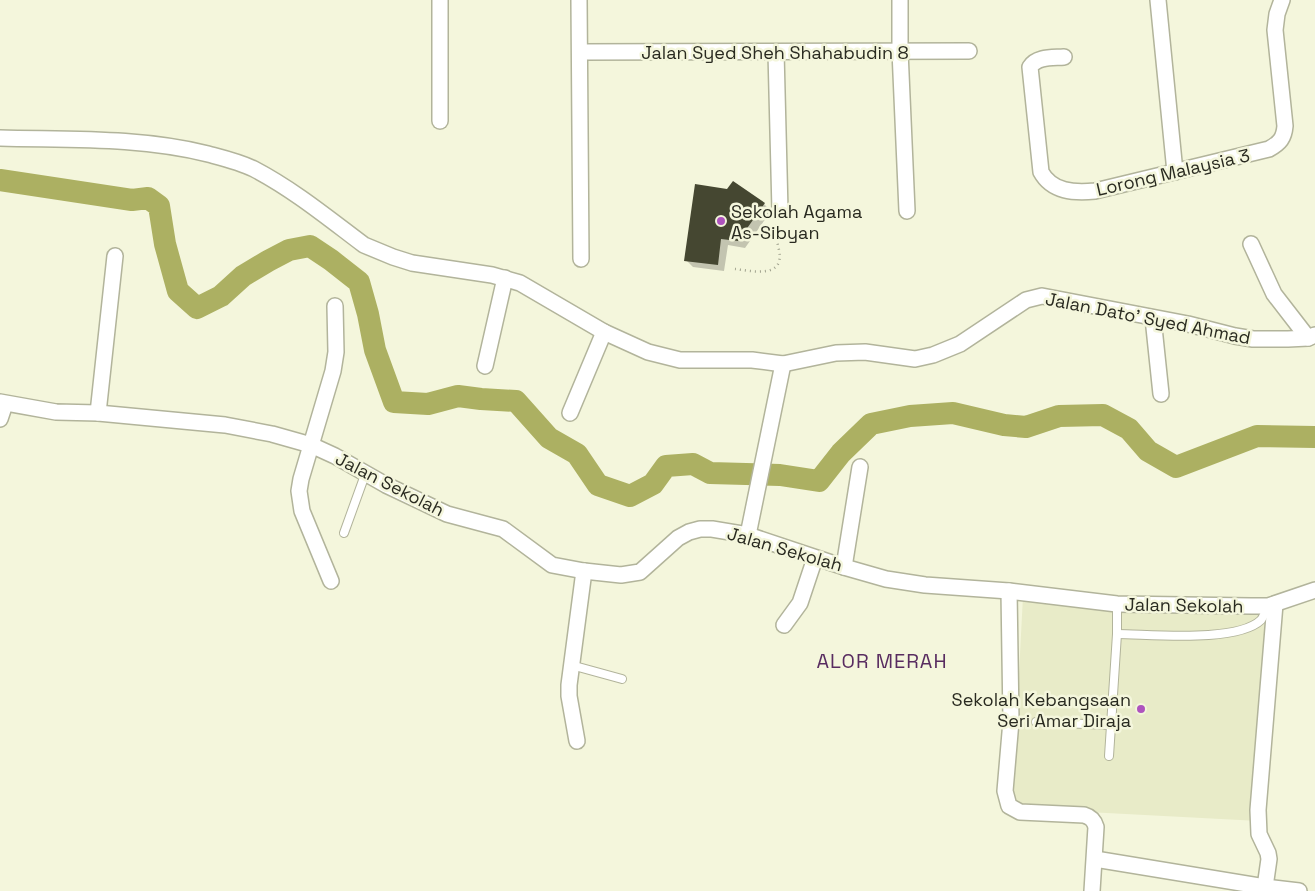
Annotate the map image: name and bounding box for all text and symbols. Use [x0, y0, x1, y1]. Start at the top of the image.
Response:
street label: Jalan Syed Sheh Shahabudin 8 [641, 41, 909, 64]
street label: Lorong Malaysia 3 [1094, 143, 1252, 201]
place label: Sekolah Agama As-Sibyan [731, 200, 862, 244]
marker: Sekolah Agama As-Sibyan [715, 215, 727, 227]
street label: Jalan Dato' Syed Ahmad [1043, 287, 1253, 349]
street label: Jalan Sekolah [332, 447, 448, 521]
street label: Jalan Sekolah [725, 522, 845, 576]
street label: Jalan Sekolah [1124, 592, 1244, 618]
district label: ALOR MERAH [816, 648, 948, 674]
place label: Sekolah Kebangsaan Seri Amar Diraja [952, 688, 1131, 732]
marker: Sekolah Kebangsaan Seri Amar Diraja [1135, 703, 1147, 715]

